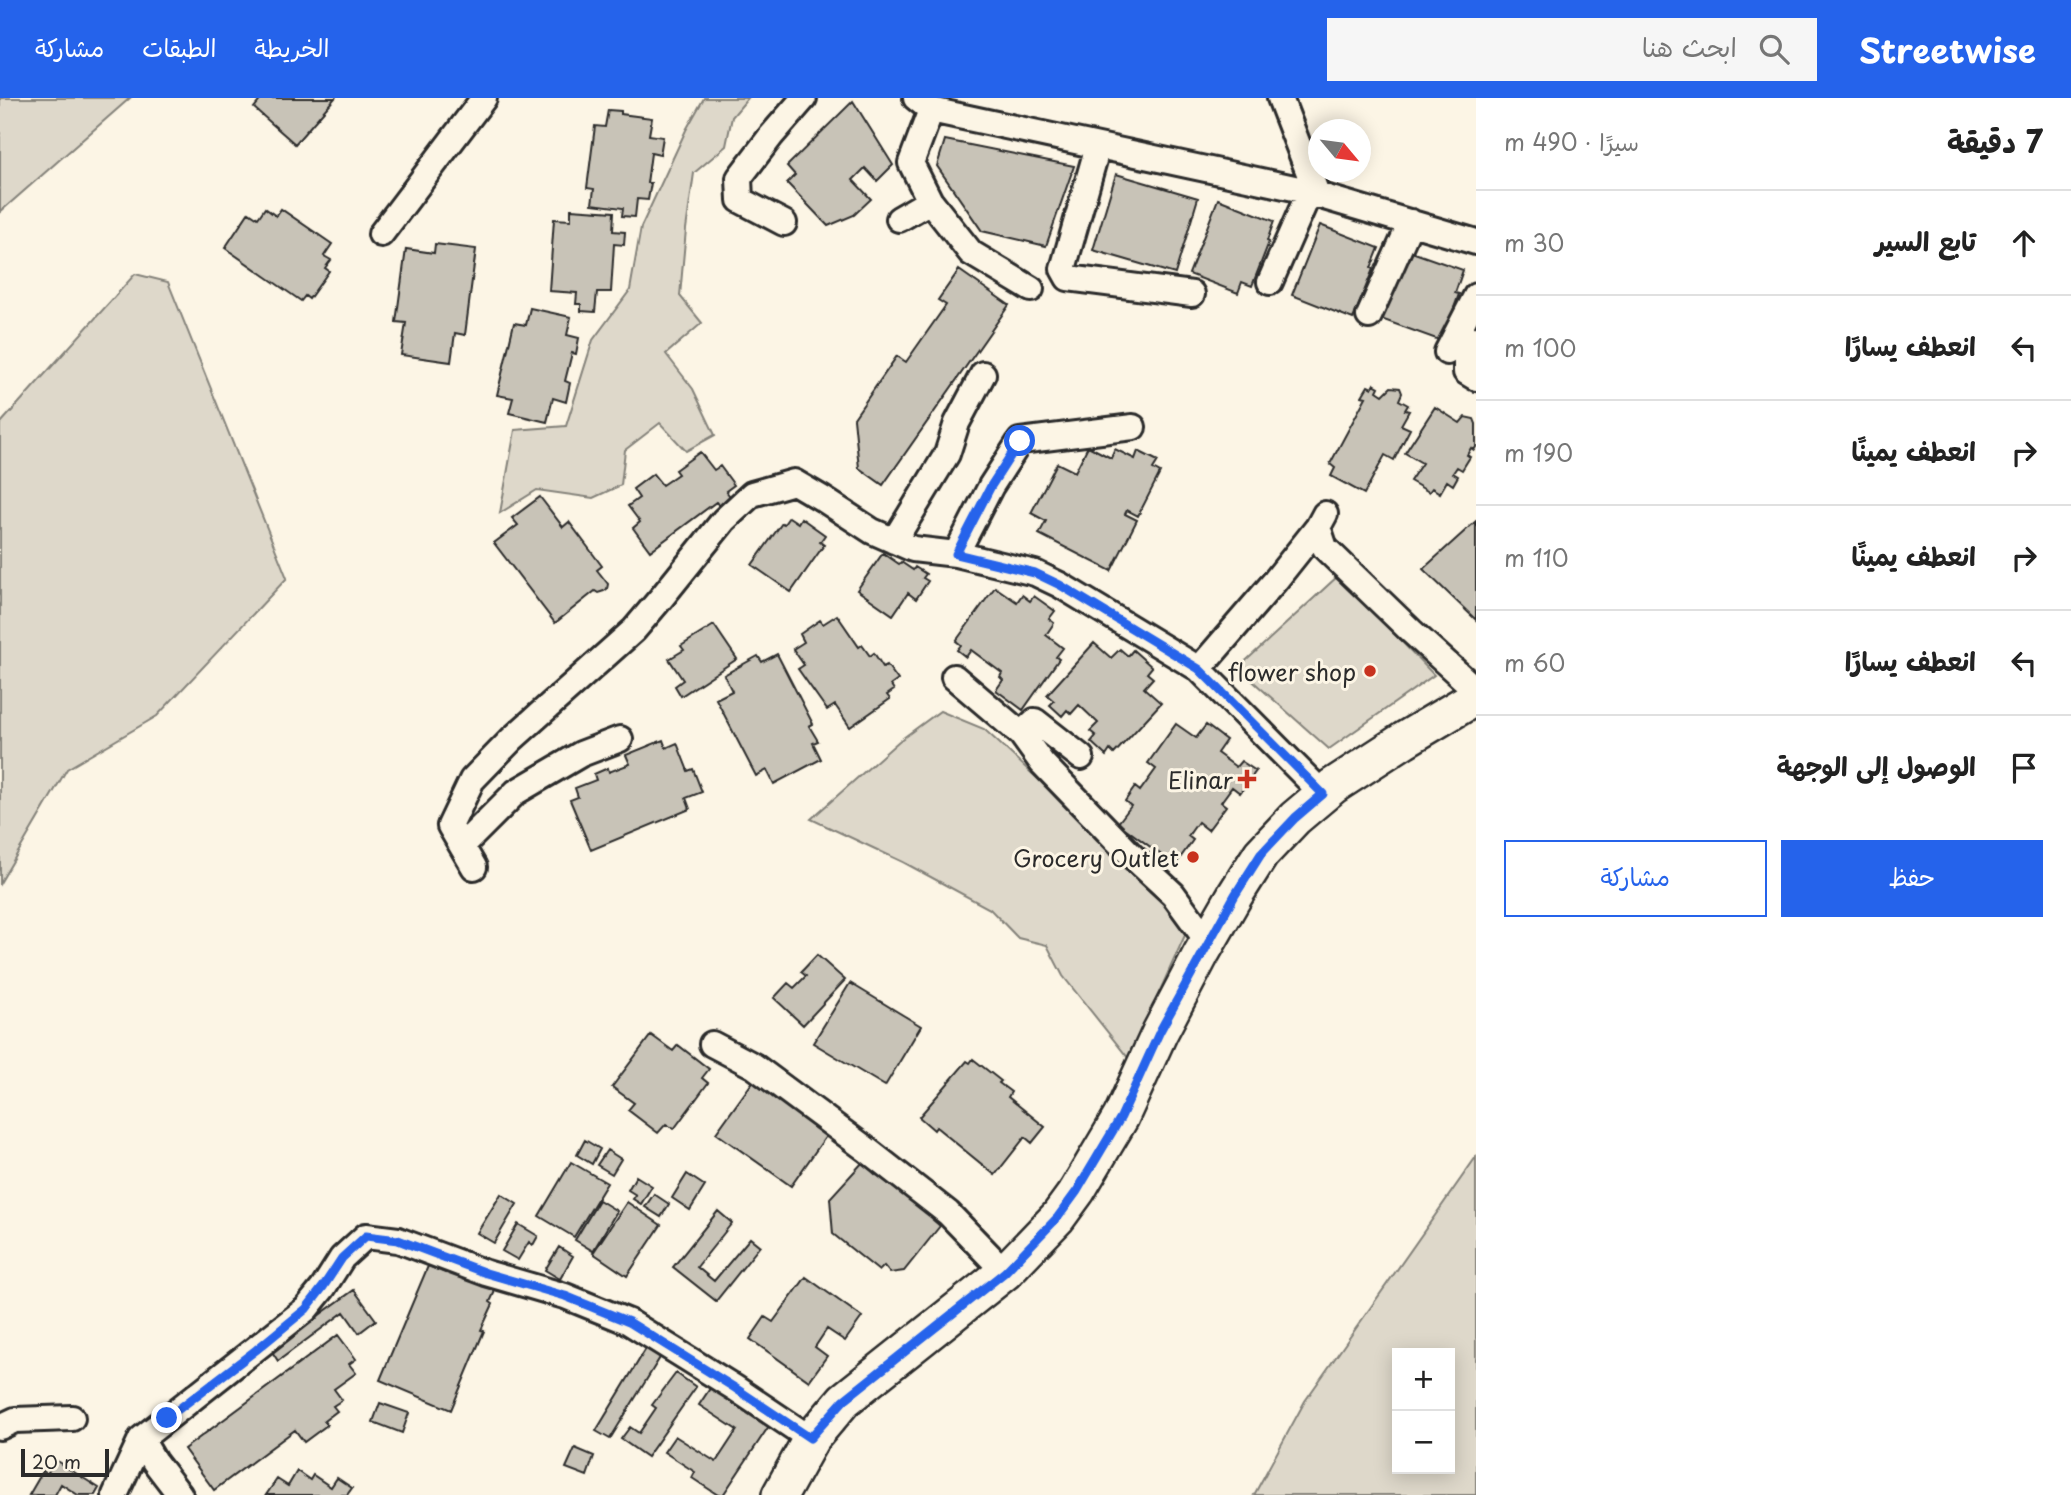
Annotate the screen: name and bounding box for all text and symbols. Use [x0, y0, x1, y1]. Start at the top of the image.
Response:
search box [1327, 18, 1817, 81]
text: Streetwise [1859, 24, 2036, 74]
text: ابحث هنا [1642, 27, 1737, 66]
text: مشاركة [35, 29, 104, 65]
text: الطبقات [142, 29, 217, 65]
text: الخريطة [255, 29, 329, 65]
icon: search [1755, 30, 1793, 68]
text: 7 دقيقة [1947, 118, 2043, 163]
north arrow [1308, 119, 1371, 182]
text: سيرًا · 490 m [1504, 124, 1639, 159]
text: تابع السير [1875, 221, 1976, 260]
icon: ahead [2005, 224, 2043, 262]
text: 30 m [1504, 225, 1564, 260]
text: انعطف يسارًا [1845, 326, 1976, 365]
icon: left [2005, 329, 2043, 367]
text: 100 m [1504, 330, 1576, 365]
route start [1004, 425, 1035, 456]
text: انعطف يمينًا [1852, 431, 1976, 470]
icon: right [2005, 434, 2043, 472]
text: 190 m [1504, 435, 1573, 470]
text: انعطف يمينًا [1852, 536, 1976, 575]
icon: right [2005, 539, 2043, 577]
text: 110 m [1504, 540, 1569, 575]
text: انعطف يسارًا [1845, 641, 1976, 680]
icon: left [2005, 644, 2043, 682]
text: 60 m [1504, 645, 1565, 680]
place label: flower shop [1228, 654, 1356, 689]
marker: flower shop [1362, 663, 1378, 679]
text: الوصول إلى الوجهة [1777, 746, 1976, 785]
icon: arrive [2005, 749, 2043, 787]
place label: Elinar [1168, 762, 1234, 797]
marker: Elinar [1239, 771, 1255, 787]
place label: Grocery Outlet [1013, 840, 1179, 875]
button: مشاركة [1504, 840, 1767, 917]
button: حفظ [1781, 840, 2043, 917]
marker: Grocery Outlet [1185, 849, 1201, 865]
map controls [1392, 1348, 1455, 1474]
button: + [1392, 1348, 1455, 1411]
route end [151, 1402, 182, 1433]
button: − [1392, 1411, 1455, 1474]
scale bar [21, 1446, 108, 1478]
text: 20 m [32, 1447, 81, 1475]

